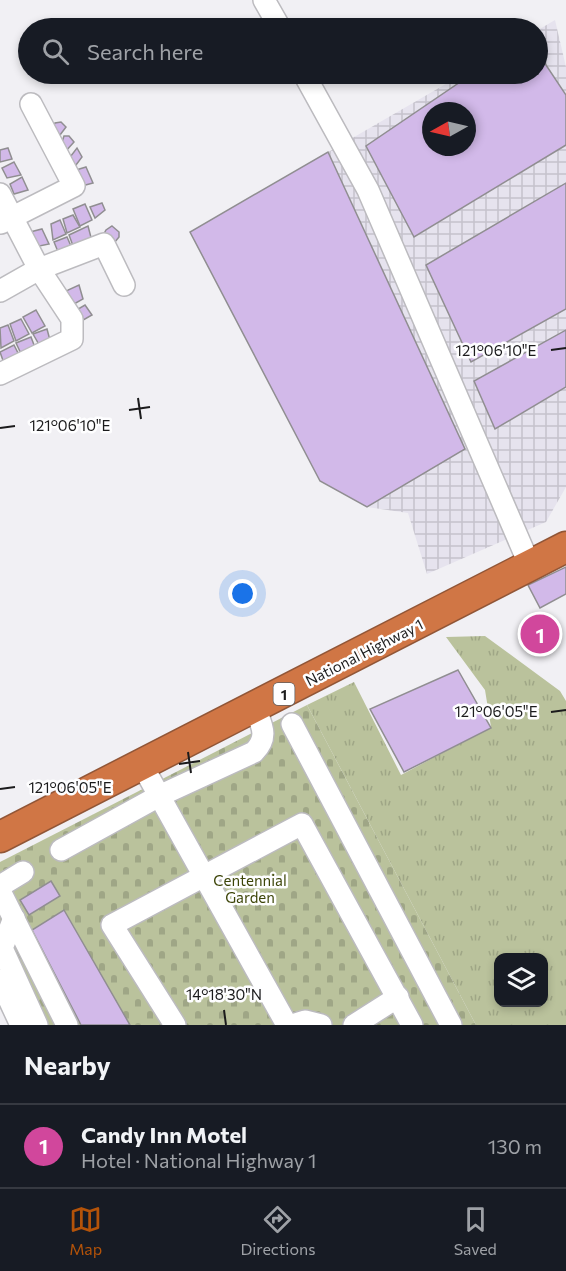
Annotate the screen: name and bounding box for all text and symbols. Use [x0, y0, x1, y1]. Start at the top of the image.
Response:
search box [18, 18, 548, 84]
icon: search [39, 35, 72, 68]
text: Search here [87, 38, 203, 65]
north arrow [422, 102, 476, 156]
text: 121°06'10"E [456, 341, 537, 359]
text: 121°06'10"E [30, 416, 111, 434]
your location [228, 579, 257, 608]
pin: 1 [520, 612, 560, 656]
street label: National Highway 1 [302, 615, 426, 689]
road number: 1 [274, 683, 294, 705]
text: 121°06'05"E [454, 702, 538, 720]
text: 121°06'05"E [28, 778, 112, 796]
park label: Centennial Garden [213, 871, 287, 906]
map controls [494, 953, 548, 1007]
button: layers [494, 953, 548, 1007]
text: 14°18'30"N [186, 985, 262, 1003]
text: Nearby [24, 1049, 111, 1080]
text: Candy Inn Motel [81, 1121, 247, 1148]
text: 1 [39, 1134, 48, 1158]
text: 130 m [488, 1134, 542, 1158]
text: Hotel · National Highway 1 [81, 1148, 317, 1172]
tab: Map [69, 1203, 102, 1258]
tab: Directions [240, 1203, 315, 1258]
tab: Saved [454, 1203, 497, 1258]

